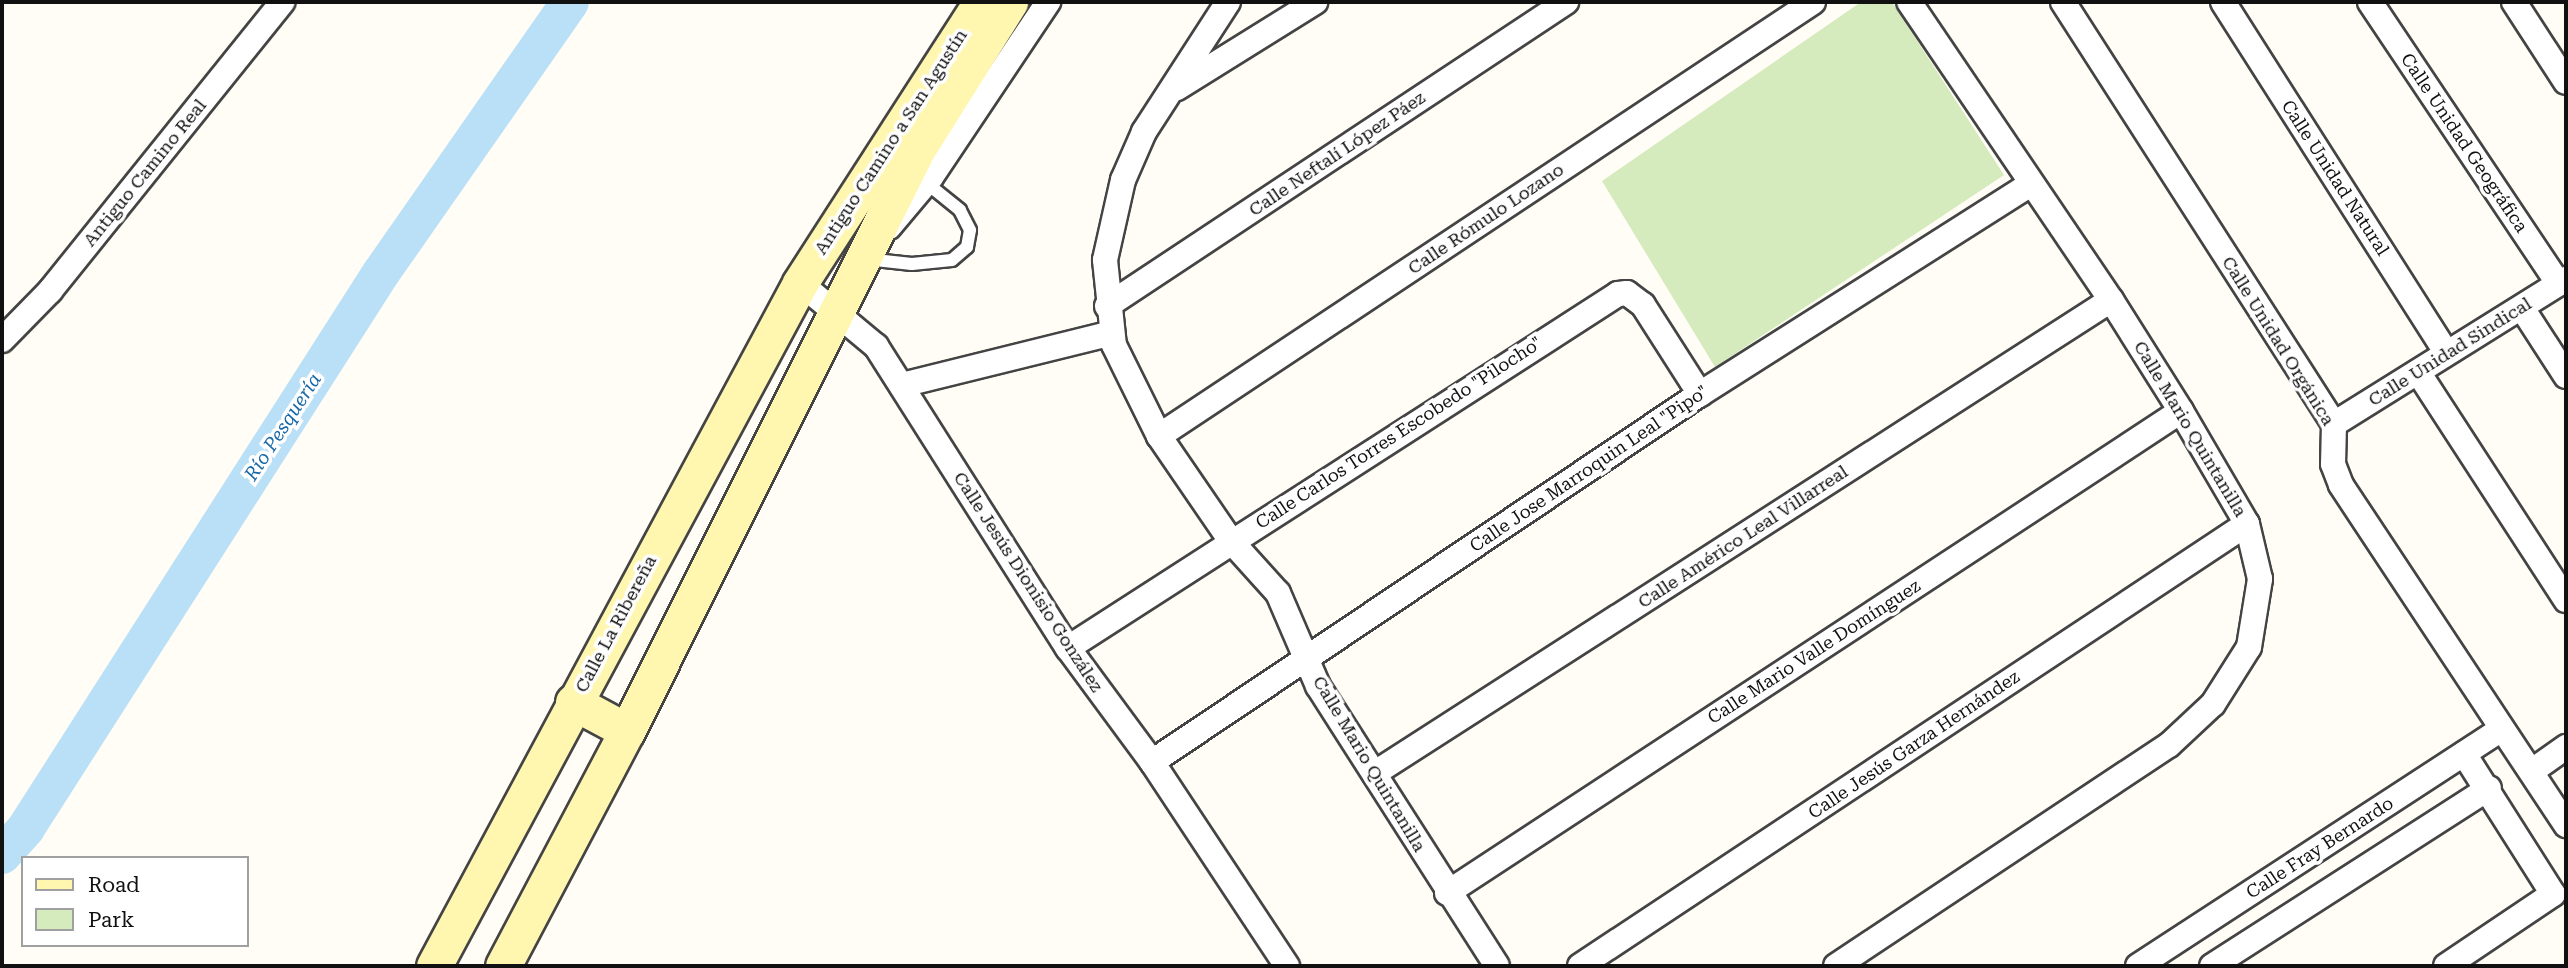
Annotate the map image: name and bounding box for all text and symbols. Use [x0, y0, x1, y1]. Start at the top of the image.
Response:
street label: Antiguo Camino a San Agustín [810, 25, 972, 259]
street label: Calle Unidad Geográfica [2396, 49, 2532, 237]
street label: Calle Neftalí López Páez [1245, 87, 1429, 221]
street label: Antiguo Camino Real [79, 95, 211, 251]
street label: Calle Unidad Natural [2277, 96, 2393, 260]
street label: Calle Rómulo Lozano [1404, 159, 1568, 279]
street label: Calle Unidad Orgánica [2217, 253, 2339, 429]
street label: Calle Unidad Sindical [2365, 293, 2535, 411]
street label: Calle Carlos Torres Escobedo "Pilocho" [1252, 332, 1546, 534]
street label: Calle Mario Quintanilla [2129, 337, 2251, 521]
water label: Río Pesquería [240, 369, 326, 485]
street label: Calle Jose Marroquin Leal "Pipo" [1466, 381, 1712, 557]
street label: Calle Américo Leal Villarreal [1634, 461, 1852, 613]
street label: Calle Jesús Dionisio González [949, 468, 1107, 696]
street label: Calle La Ribereña [571, 552, 661, 696]
street label: Calle Mario Valle Domínguez [1704, 575, 1924, 729]
street label: Calle Jesús Garza Hernández [1804, 666, 2024, 824]
street label: Calle Mario Quintanilla [1308, 672, 1430, 856]
street label: Calle Fray Bernardo [2242, 792, 2398, 904]
legend [21, 856, 248, 947]
text: Road [88, 873, 140, 897]
text: Park [88, 908, 134, 932]

